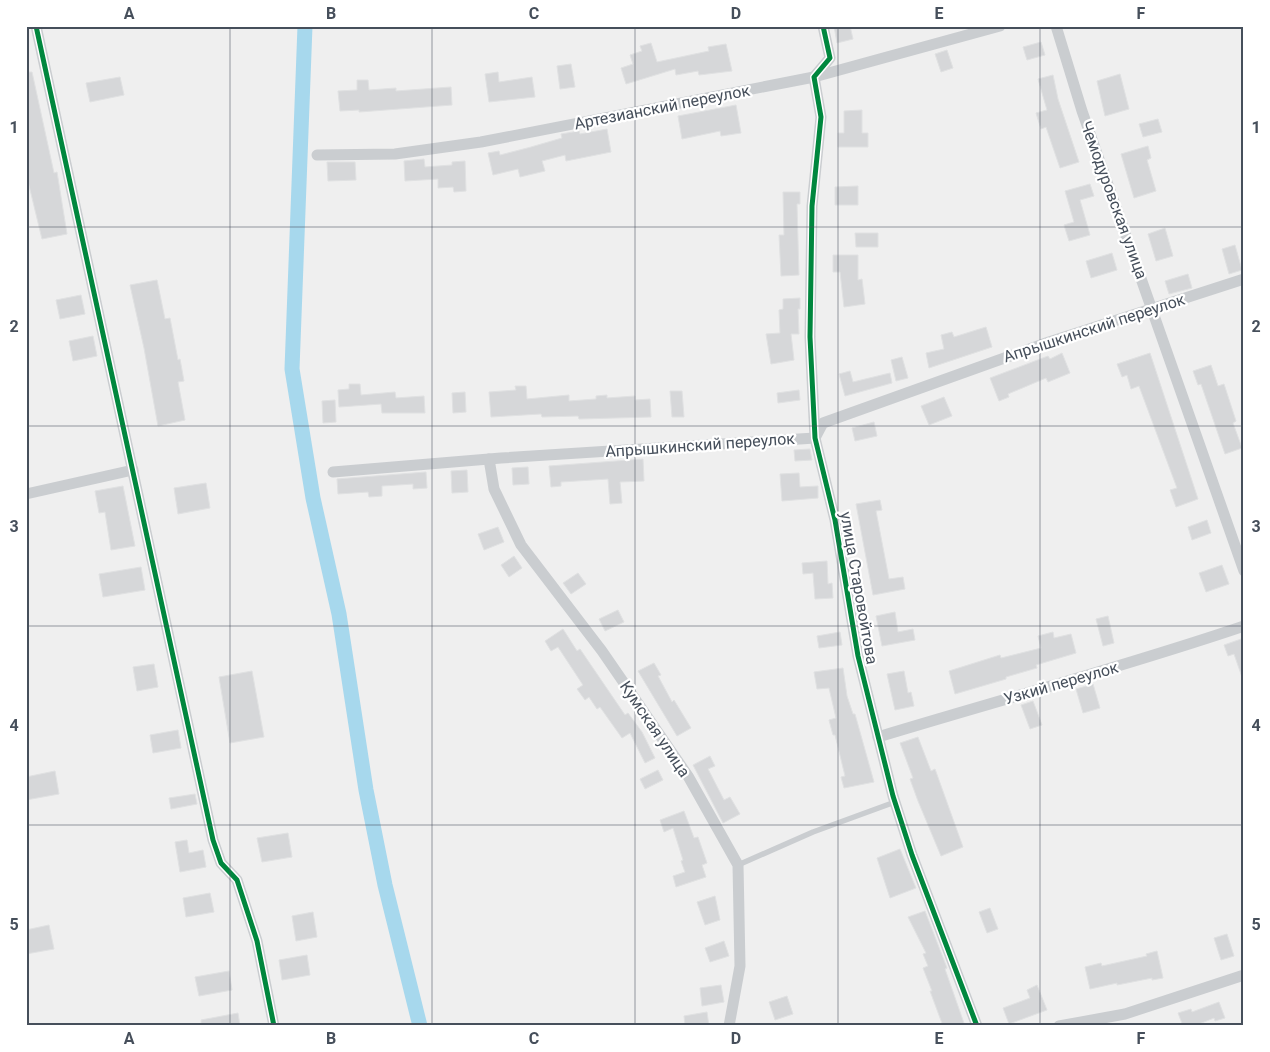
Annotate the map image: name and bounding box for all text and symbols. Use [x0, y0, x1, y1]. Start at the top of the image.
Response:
text: A [124, 4, 135, 23]
text: B [326, 4, 336, 23]
text: C [529, 4, 539, 23]
text: D [731, 4, 741, 23]
text: E [935, 4, 944, 23]
text: F [1137, 4, 1146, 23]
street label: Артезианский переулок [573, 81, 752, 133]
text: 1 [9, 118, 19, 137]
street label: Чемодуровская улица [1077, 118, 1151, 282]
text: 1 [1251, 118, 1261, 137]
street label: Апрышкинский переулок [1001, 290, 1188, 366]
text: 2 [9, 317, 19, 336]
text: 2 [1251, 317, 1261, 336]
street label: Апрышкинский переулок [605, 429, 796, 461]
street label: улица Старовойтова [836, 510, 882, 666]
text: 3 [9, 517, 19, 536]
text: 3 [1251, 517, 1261, 536]
street label: Узкий переулок [1002, 657, 1121, 708]
street label: Кумская улица [616, 677, 694, 781]
text: 4 [9, 716, 19, 735]
text: 4 [1251, 716, 1261, 735]
text: 5 [9, 915, 19, 934]
text: 5 [1251, 915, 1261, 934]
text: A [124, 1029, 135, 1048]
text: B [326, 1029, 336, 1048]
text: C [529, 1029, 539, 1048]
text: D [731, 1029, 741, 1048]
text: E [935, 1029, 944, 1048]
text: F [1137, 1029, 1146, 1048]

